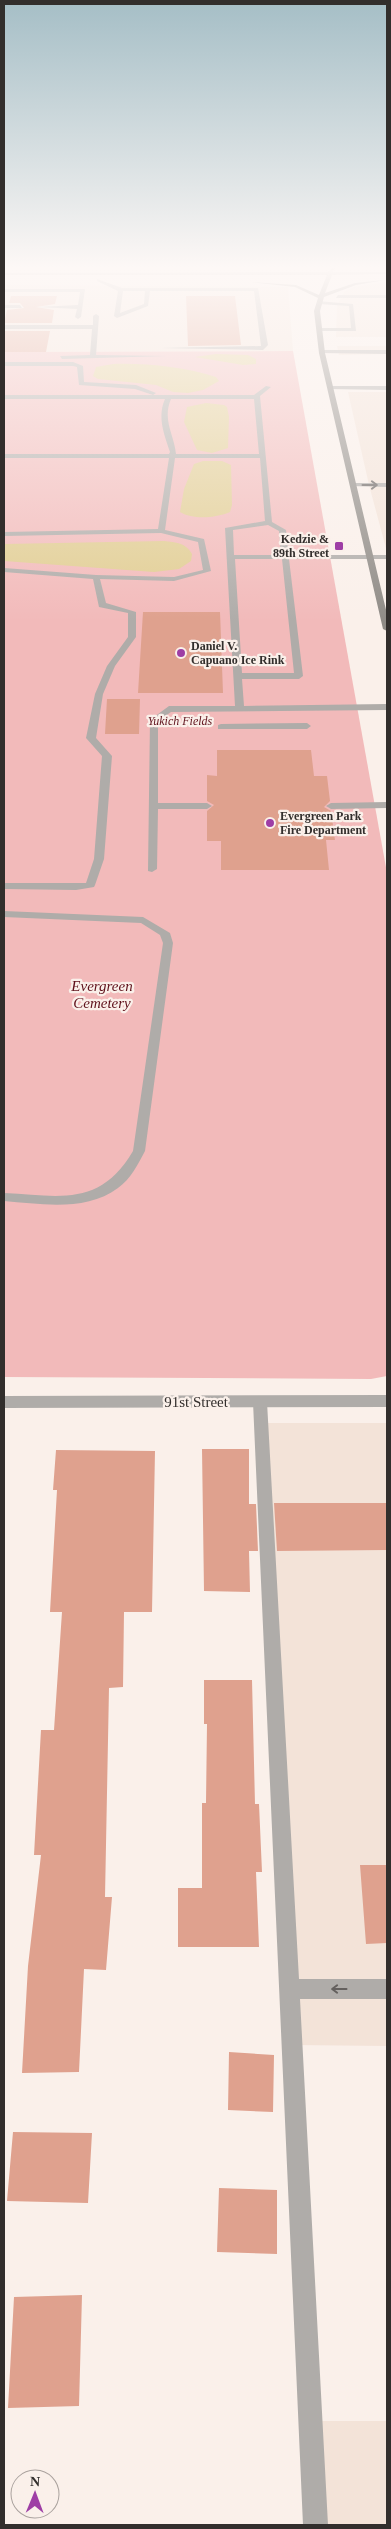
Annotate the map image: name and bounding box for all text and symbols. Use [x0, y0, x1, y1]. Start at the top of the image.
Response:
one-way arrow [362, 480, 378, 490]
place label: Kedzie & 89th Street [273, 532, 329, 560]
marker: Kedzie & 89th Street [333, 540, 345, 552]
place label: Daniel V. Capuano Ice Rink [191, 639, 285, 667]
marker: Daniel V. Capuano Ice Rink [175, 647, 187, 659]
park label: Yukich Fields [148, 714, 213, 728]
place label: Evergreen Park Fire Department [280, 809, 366, 837]
marker: Evergreen Park Fire Department [264, 817, 276, 829]
park label: Evergreen Cemetery [70, 978, 133, 1011]
street label: 91st Street [164, 1394, 229, 1410]
one-way arrow [331, 1984, 347, 1994]
north arrow [10, 2469, 60, 2519]
text: N [30, 2474, 40, 2489]

